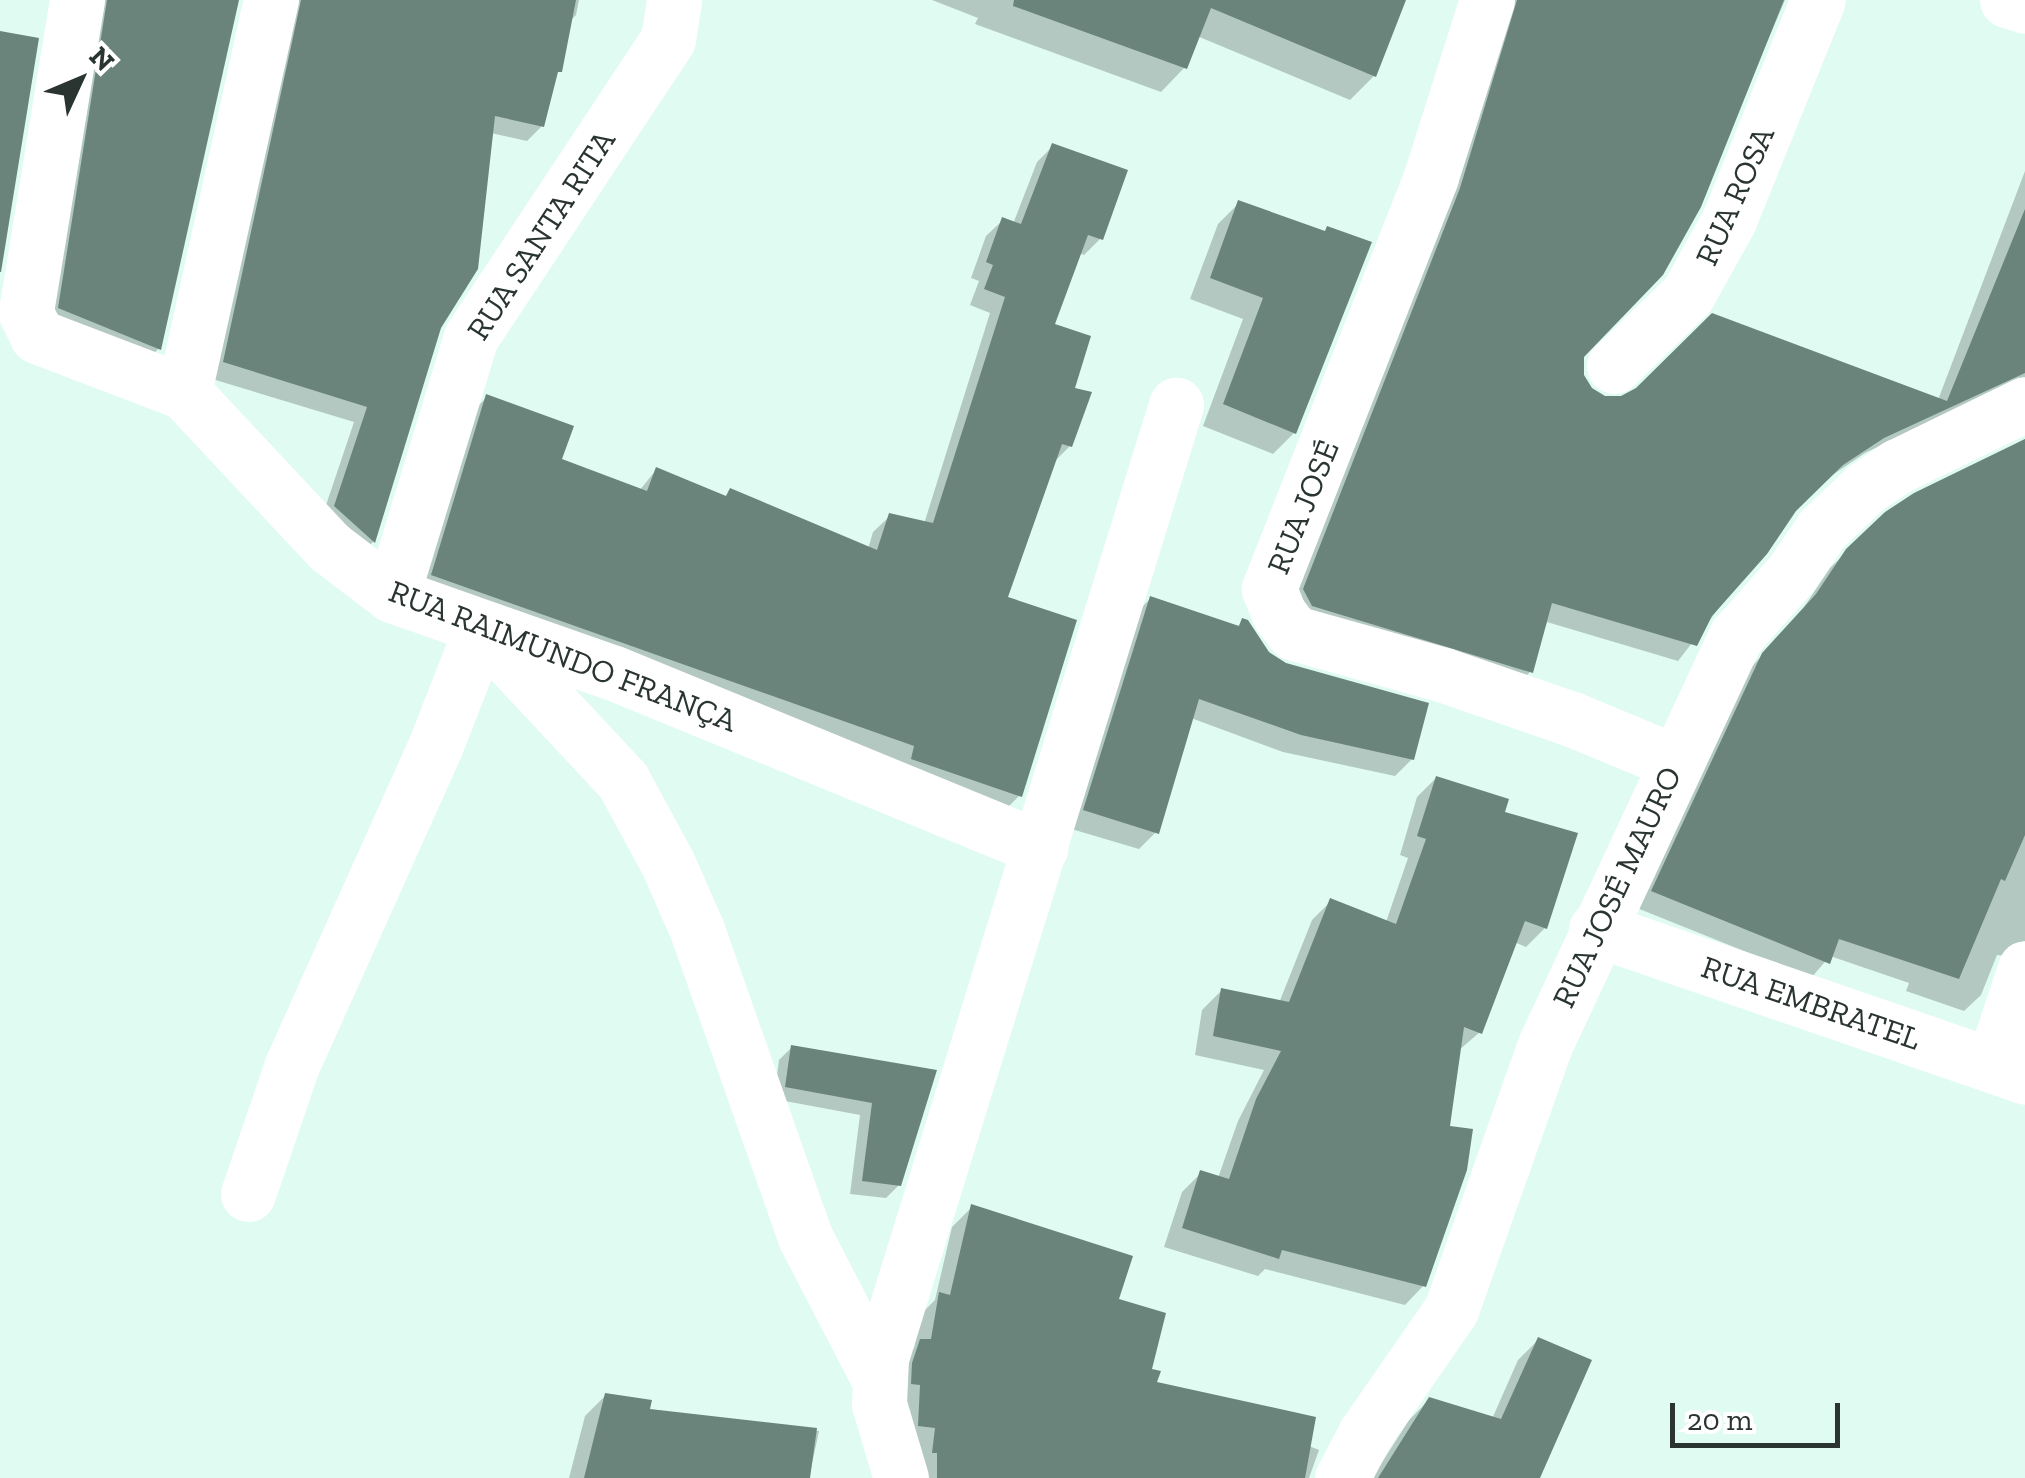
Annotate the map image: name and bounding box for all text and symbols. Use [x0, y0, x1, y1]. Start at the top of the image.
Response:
north arrow [30, 30, 130, 130]
text: N [83, 40, 121, 78]
street label: RUA ROSA [1687, 120, 1783, 272]
street label: RUA SANTA RITA [458, 122, 624, 348]
street label: RUA JOSÉ [1259, 434, 1347, 580]
street label: RUA RAIMUNDO FRANÇA [383, 572, 743, 740]
street label: RUA JOSÉ MAURO [1544, 760, 1690, 1014]
street label: RUA EMBRATEL [1696, 947, 1926, 1059]
scale bar [1675, 1383, 1845, 1445]
text: 20 m [1687, 1402, 1752, 1438]

